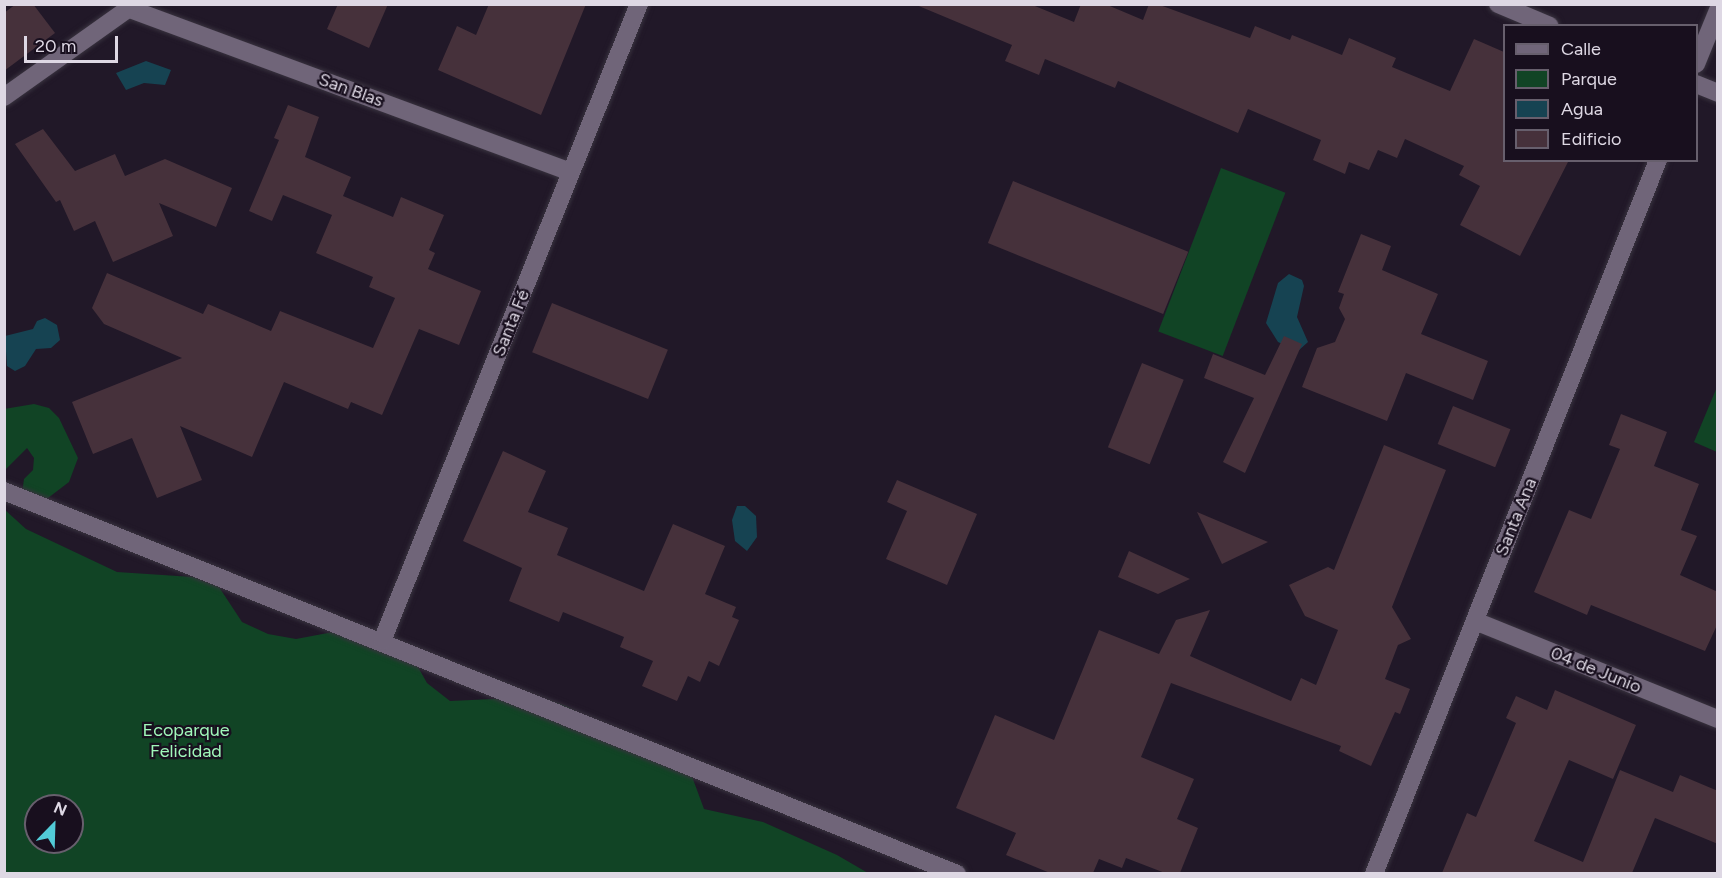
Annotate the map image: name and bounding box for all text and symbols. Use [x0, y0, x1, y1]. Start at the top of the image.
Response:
scale bar [27, 24, 122, 62]
legend [1503, 24, 1698, 162]
text: 20 m [35, 35, 76, 57]
text: Calle [1561, 38, 1601, 60]
street label: San Blas [316, 68, 386, 112]
text: Parque [1561, 68, 1617, 90]
text: Agua [1561, 98, 1603, 120]
text: Edificio [1561, 128, 1622, 150]
street label: Santa Fé [488, 286, 534, 360]
street label: Santa Ana [1491, 475, 1541, 559]
street label: 04 de Junio [1547, 642, 1645, 698]
park label: Ecoparque Felicidad [142, 720, 230, 762]
north arrow [24, 794, 84, 854]
text: N [51, 798, 70, 820]

